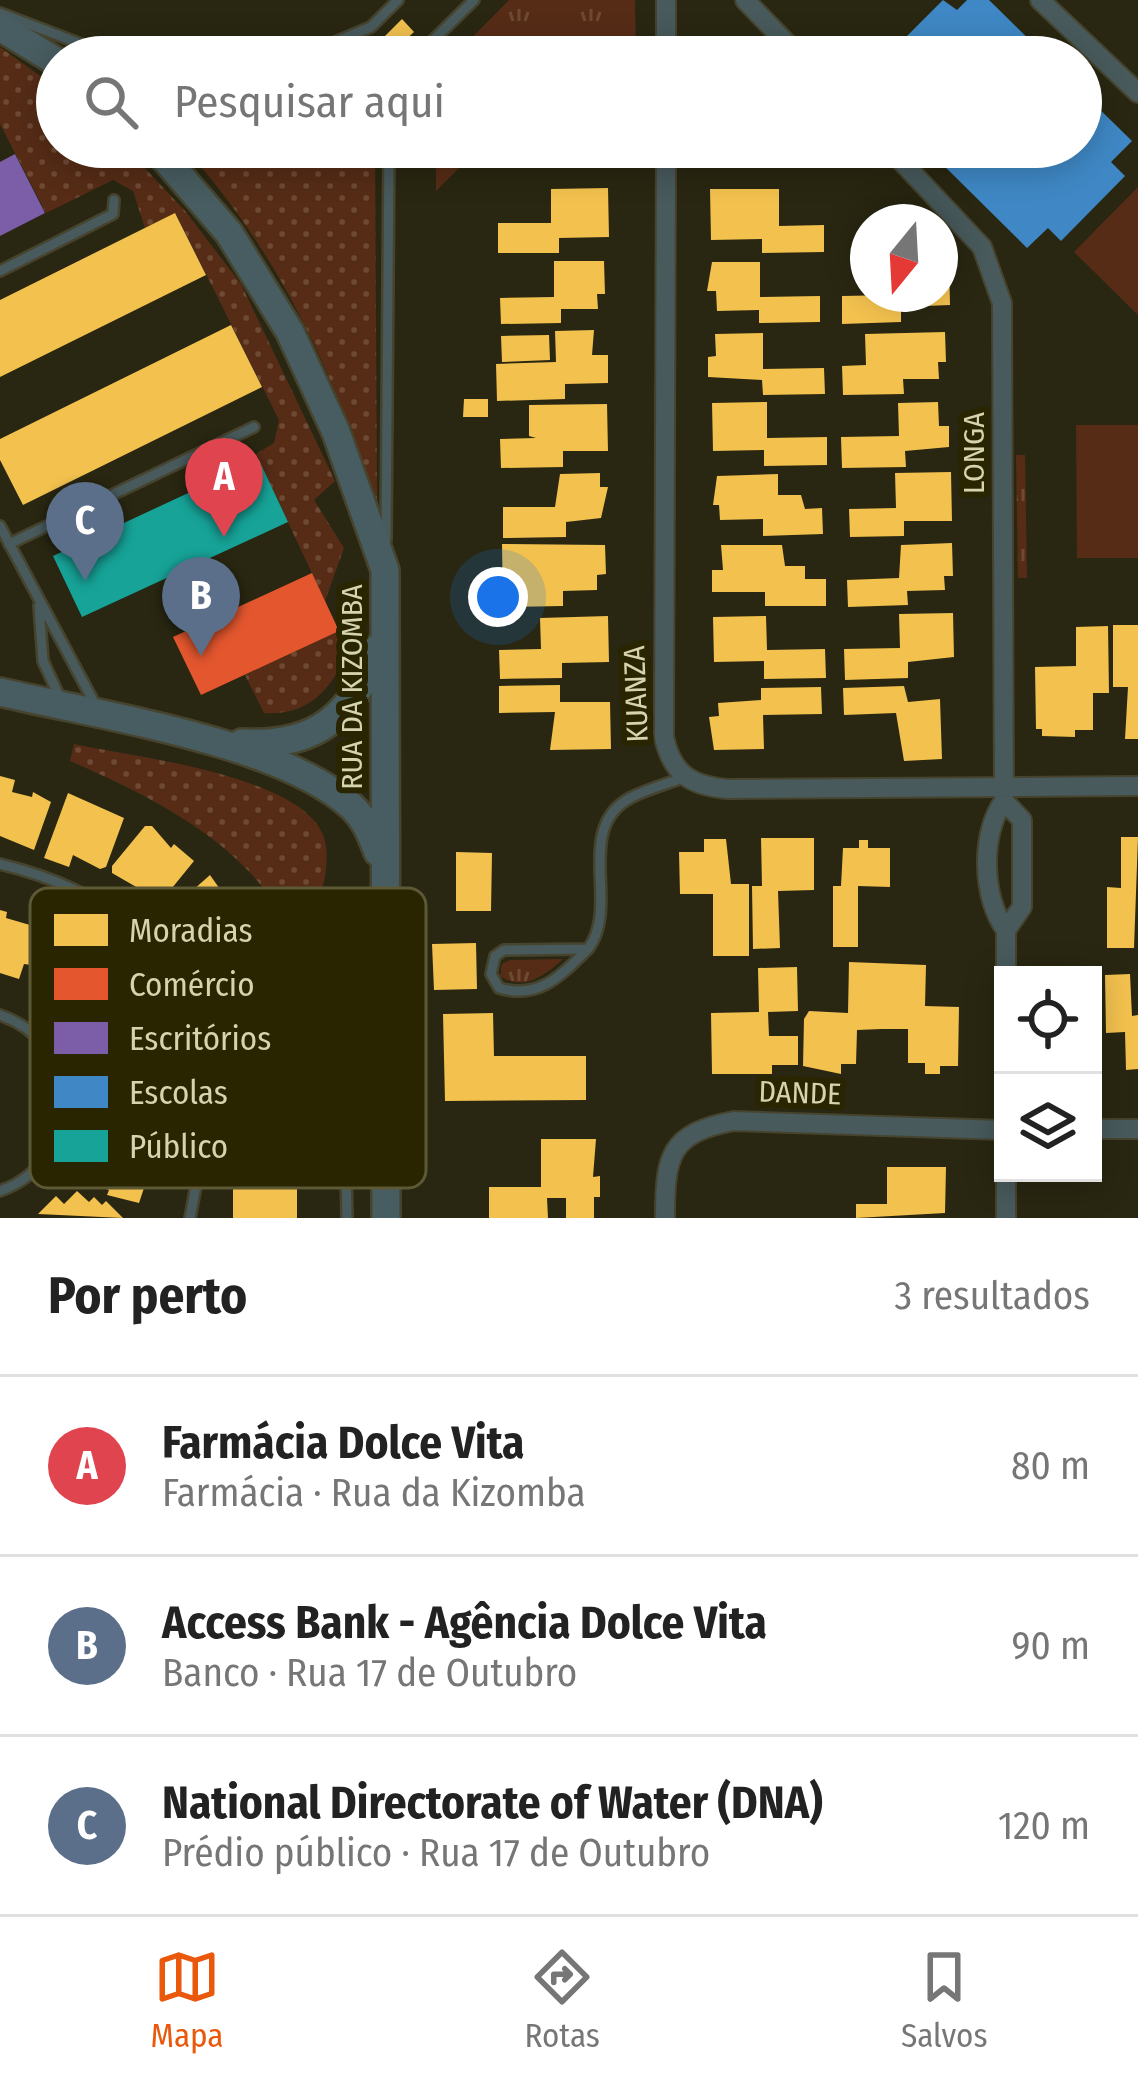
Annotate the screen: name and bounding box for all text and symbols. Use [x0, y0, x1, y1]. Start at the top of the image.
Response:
search box [36, 36, 1102, 168]
icon: search [78, 69, 144, 135]
text: Pesquisar aqui [174, 75, 445, 129]
north arrow [850, 204, 958, 312]
street label: LONGA [956, 412, 992, 494]
pin: A [185, 438, 263, 537]
pin: C [46, 482, 124, 581]
pin: B [162, 557, 240, 656]
your location [468, 567, 528, 627]
street label: RUA DA KIZOMBA [334, 584, 370, 790]
street label: KUANZA [616, 645, 656, 743]
legend [30, 888, 426, 1188]
text: Moradias [129, 911, 253, 951]
text: Comércio [129, 965, 255, 1005]
map controls [994, 966, 1102, 1182]
button: locate [994, 966, 1102, 1074]
text: Escritórios [129, 1019, 271, 1059]
text: Escolas [129, 1073, 228, 1113]
street label: DANDE [758, 1074, 842, 1112]
button: layers [994, 1074, 1102, 1182]
text: Público [129, 1127, 228, 1167]
text: Por perto [48, 1265, 247, 1327]
text: 3 resultados [894, 1273, 1090, 1319]
text: Farmácia Dolce Vita [162, 1416, 524, 1470]
text: A [76, 1443, 98, 1489]
text: 80 m [1011, 1443, 1090, 1489]
text: Farmácia · Rua da Kizomba [162, 1470, 586, 1516]
text: Access Bank - Agência Dolce Vita [162, 1596, 767, 1650]
text: B [76, 1623, 98, 1669]
text: 90 m [1012, 1623, 1090, 1669]
text: Banco · Rua 17 de Outubro [162, 1650, 577, 1696]
text: National Directorate of Water (DNA) [162, 1776, 823, 1830]
text: C [77, 1803, 97, 1849]
text: 120 m [998, 1803, 1090, 1849]
text: Prédio público · Rua 17 de Outubro [162, 1830, 710, 1876]
tab: Mapa [150, 1944, 224, 2056]
tab: Rotas [524, 1944, 600, 2056]
tab: Salvos [901, 1944, 987, 2056]

